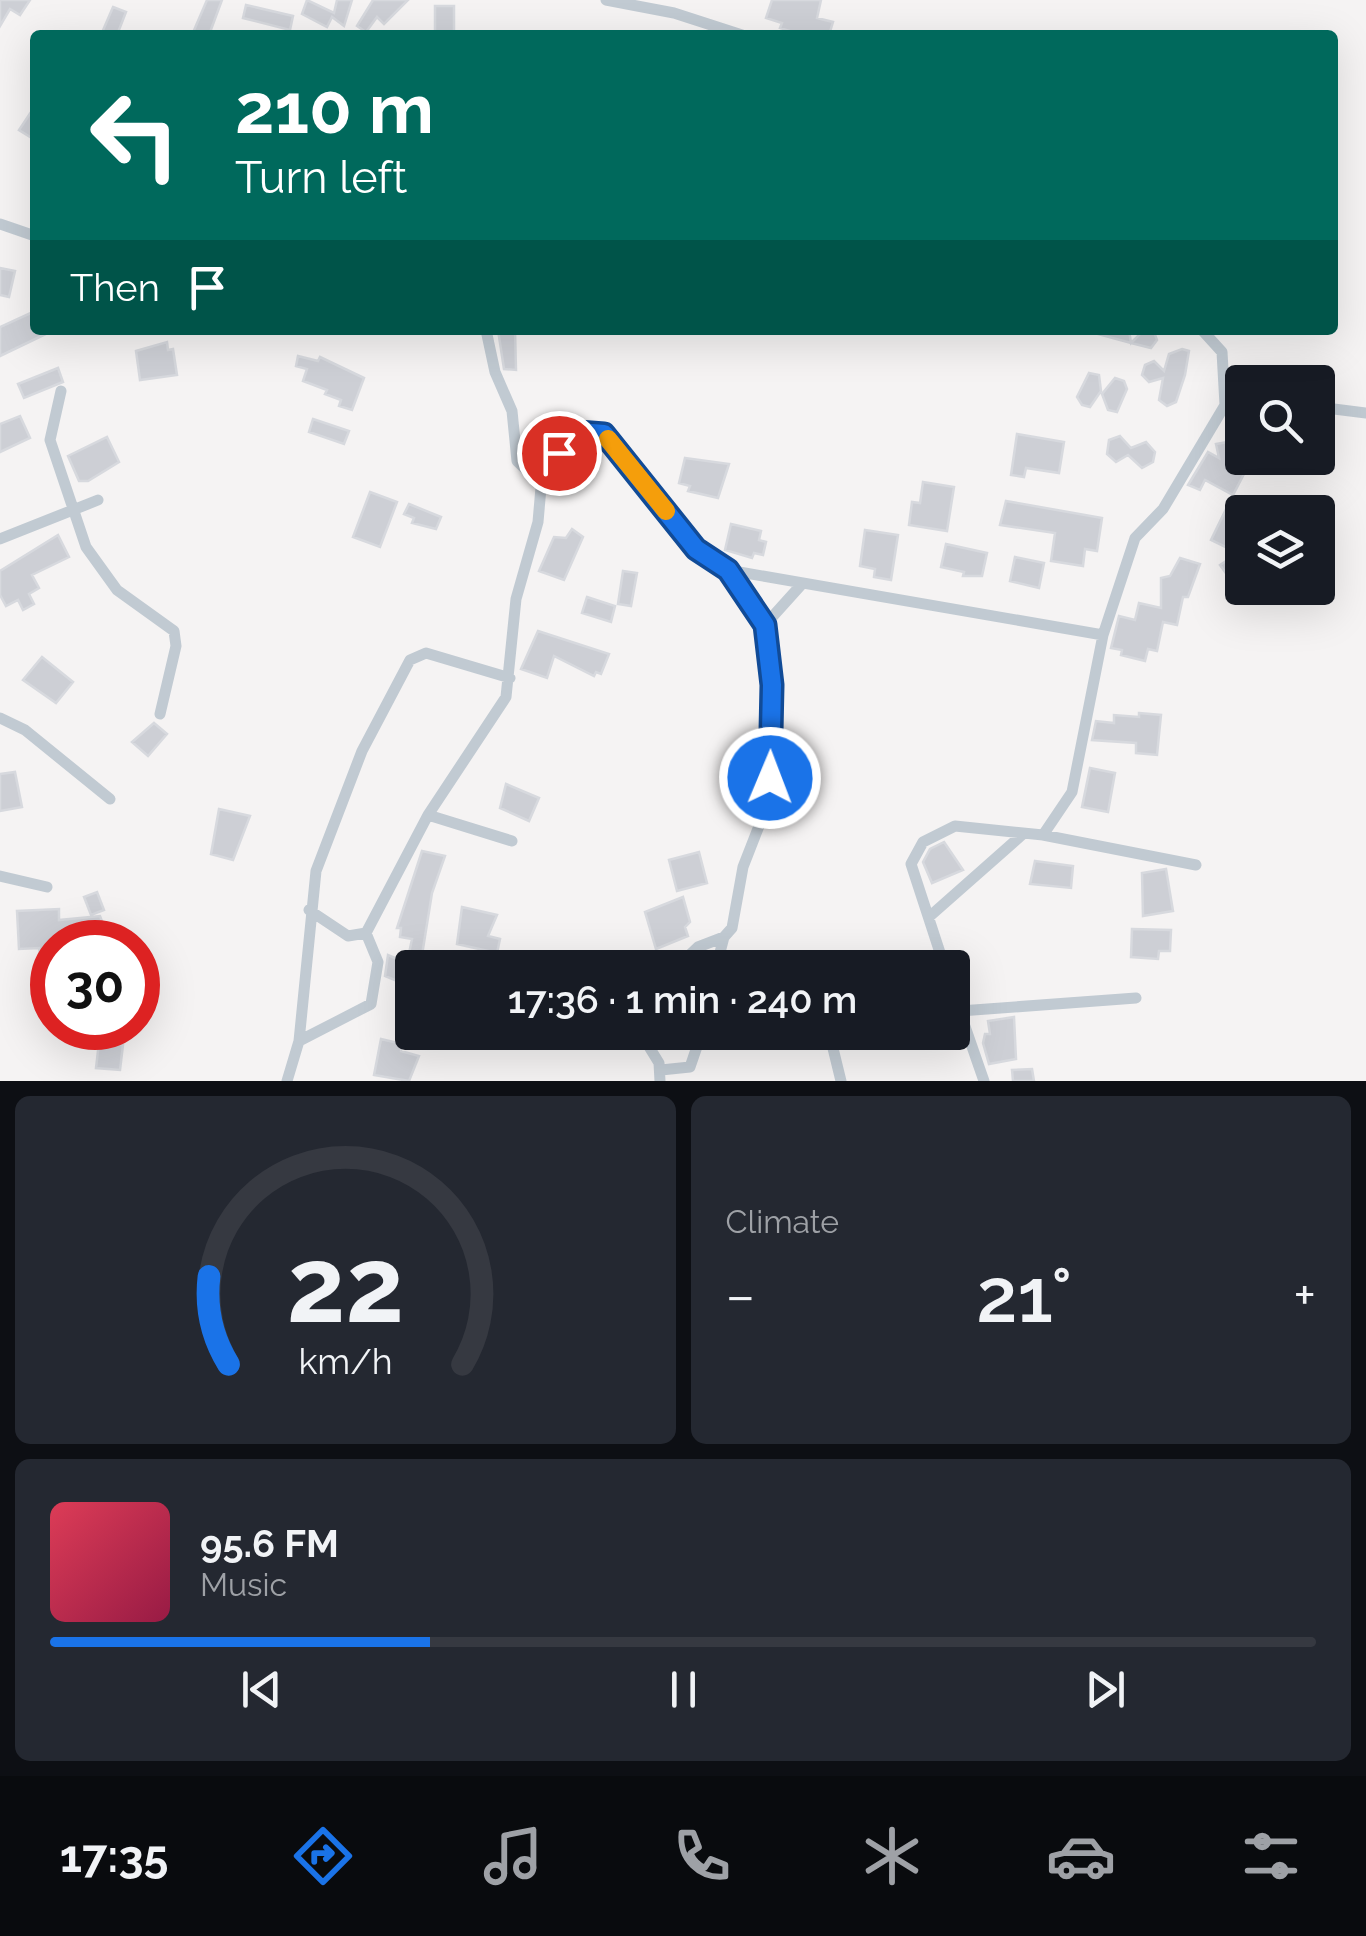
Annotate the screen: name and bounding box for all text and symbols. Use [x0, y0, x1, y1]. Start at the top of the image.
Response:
text: 210 m [235, 67, 434, 149]
icon: left [70, 70, 200, 200]
text: Turn left [235, 151, 407, 204]
icon: arrive [180, 260, 235, 315]
text: Then [70, 265, 160, 310]
map controls [1225, 365, 1335, 605]
button: search [1225, 365, 1335, 475]
pin [517, 411, 602, 496]
icon: arrive [532, 426, 587, 481]
button: layers [1225, 495, 1335, 605]
position arrow [718, 726, 822, 830]
speed limit sign: 30 [30, 920, 160, 1050]
text: 17:36 · 1 min · 240 m [508, 977, 857, 1022]
text: Climate [726, 1203, 839, 1240]
text: 22 [287, 1224, 404, 1346]
text: 21° [976, 1251, 1072, 1340]
text: − [726, 1263, 755, 1328]
text: + [1293, 1263, 1316, 1328]
text: km/h [298, 1340, 392, 1382]
text: 95.6 FM [200, 1521, 339, 1566]
text: Music [200, 1566, 287, 1603]
icon: previous [234, 1662, 289, 1717]
icon: pause [656, 1662, 711, 1717]
icon: next [1078, 1662, 1133, 1717]
icon: directions [288, 1821, 358, 1891]
icon: music [478, 1821, 548, 1891]
icon: phone [667, 1821, 737, 1891]
icon: climate [857, 1821, 927, 1891]
icon: car [1046, 1821, 1116, 1891]
icon: filters [1236, 1821, 1306, 1891]
text: 17:35 [60, 1830, 168, 1883]

